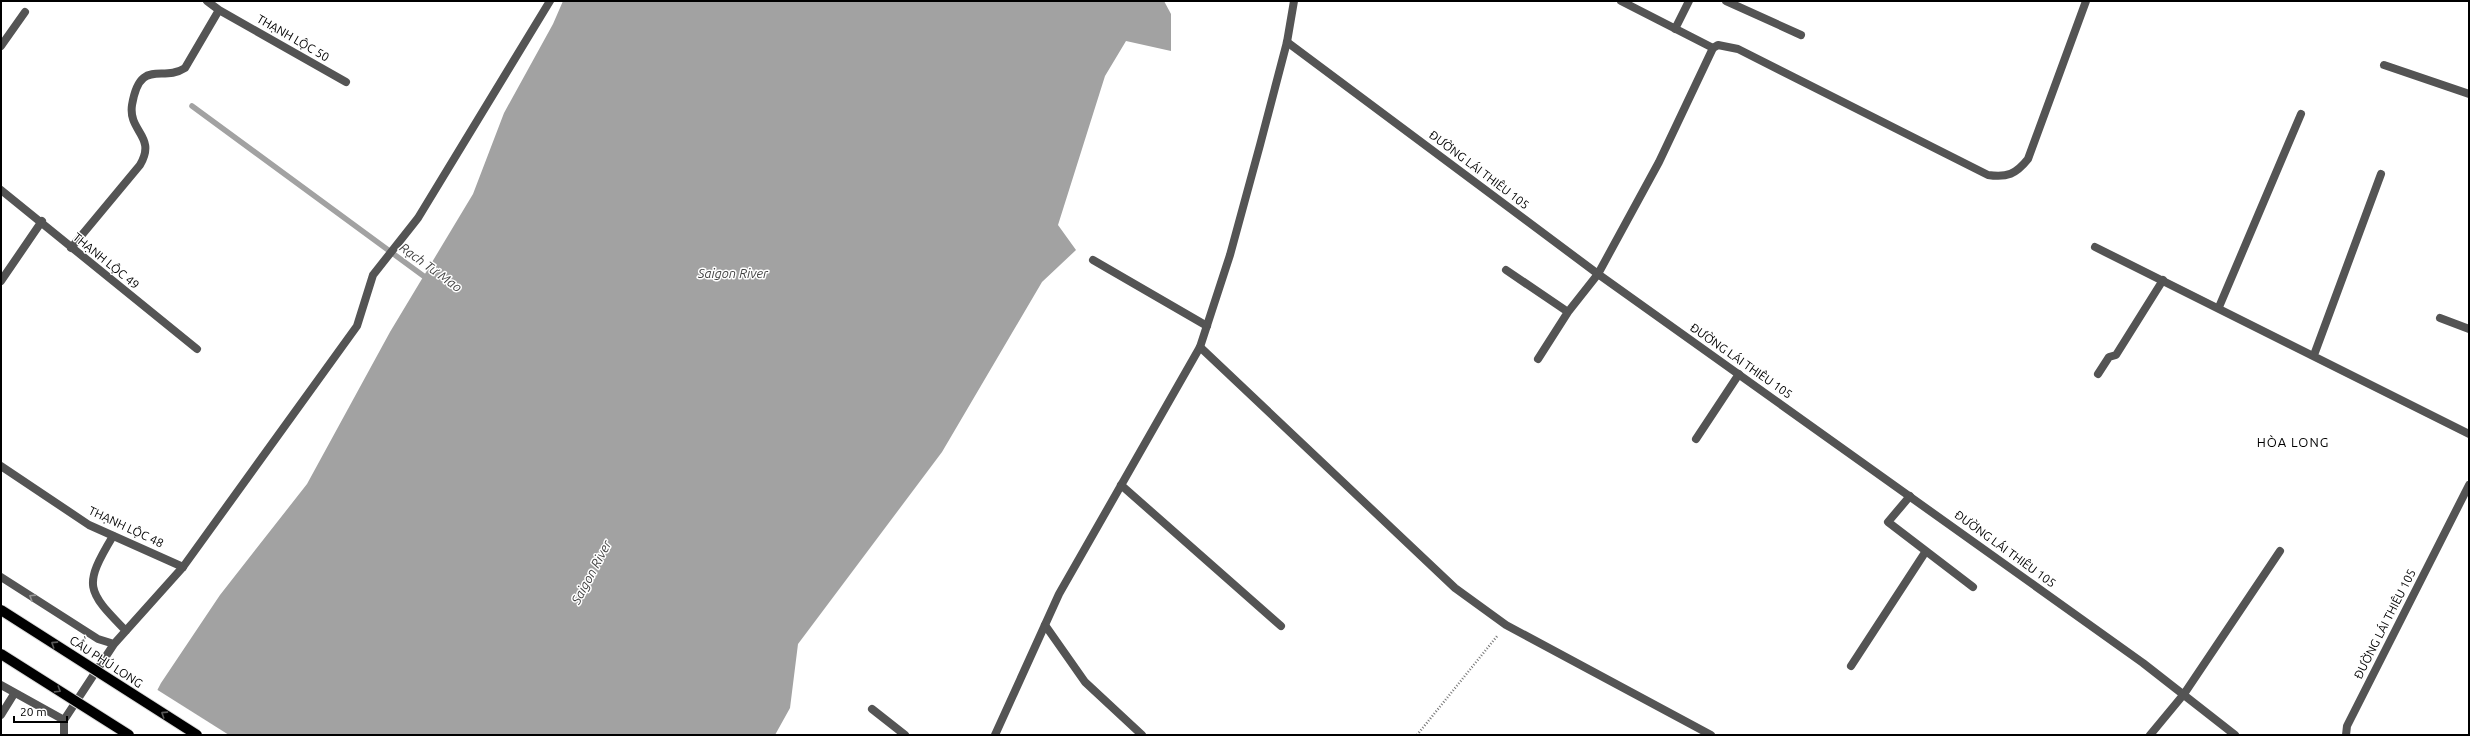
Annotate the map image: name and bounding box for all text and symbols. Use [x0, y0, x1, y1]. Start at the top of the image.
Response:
street label: THẠNH LỘC 50 [254, 12, 332, 64]
street label: ĐƯỜNG LÁI THIÊU 105 [1427, 128, 1532, 211]
street label: THẠNH LỘC 49 [70, 230, 142, 292]
water label: Rạch Tư Mao [397, 240, 465, 295]
water label: Saigon River [697, 266, 769, 280]
street label: ĐƯỜNG LÁI THIÊU 105 [1688, 320, 1795, 401]
district label: HÒA LONG [2257, 435, 2329, 449]
street label: THẠNH LỘC 48 [86, 503, 166, 551]
street label: ĐƯỜNG LÁI THIÊU 105 [1952, 508, 2058, 590]
water label: Saigon River [568, 537, 614, 607]
street label: ĐƯỜNG LÁI THIÊU 105 [2351, 567, 2418, 681]
one-way arrow [29, 594, 36, 602]
street label: CẦU PHÚ LONG [67, 631, 147, 690]
one-way arrow [51, 641, 58, 649]
one-way arrow [54, 685, 61, 693]
scale bar [14, 698, 67, 724]
text: 20 m [20, 705, 47, 718]
one-way arrow [161, 711, 168, 719]

